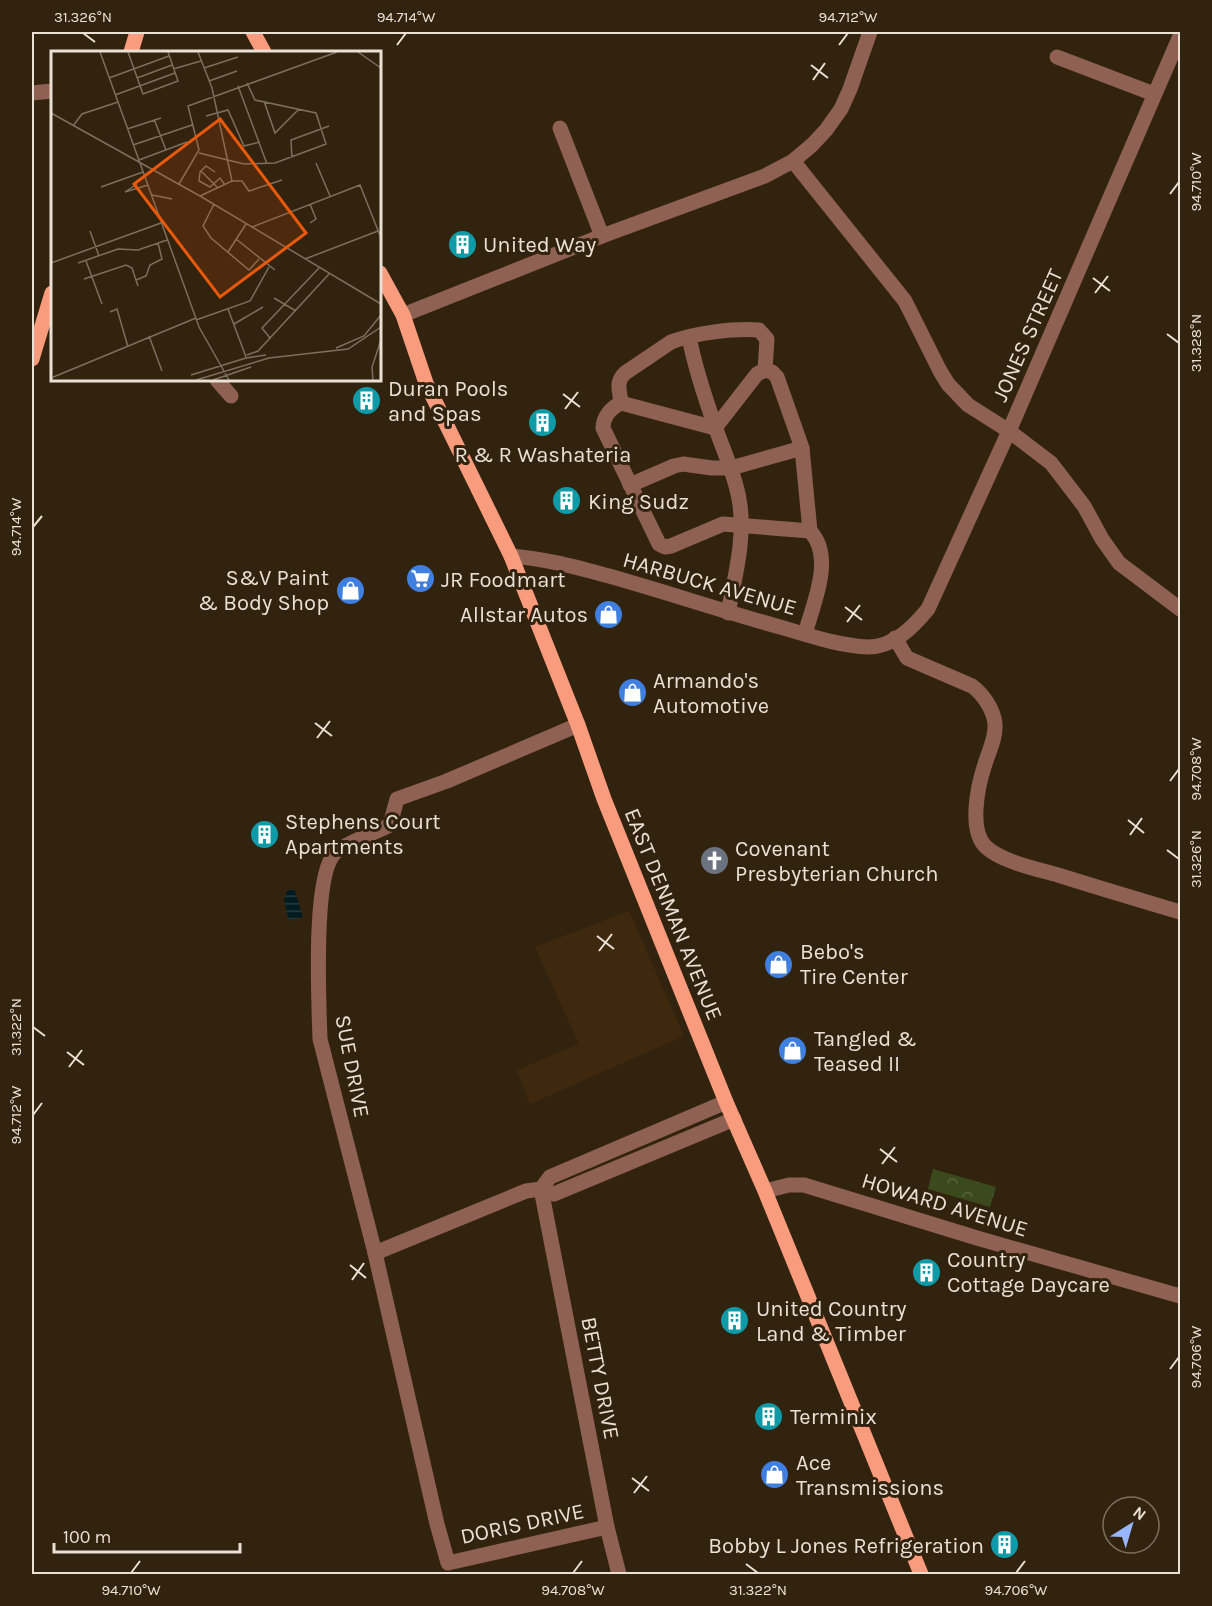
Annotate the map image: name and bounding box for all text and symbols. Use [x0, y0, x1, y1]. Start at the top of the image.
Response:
text: 31.326°N [54, 8, 112, 26]
text: 94.714°W [377, 8, 436, 26]
text: 94.712°W [819, 8, 878, 26]
inset map [51, 51, 381, 381]
text: 94.710°W [1187, 152, 1205, 212]
building icon: United Way [446, 228, 478, 260]
place label: United Way [483, 232, 596, 258]
street label: JONES STREET [987, 265, 1069, 406]
text: 31.328°N [1187, 314, 1205, 372]
place label: Duran Pools and Spas [388, 376, 508, 427]
building icon: Duran Pools and Spas [351, 385, 383, 417]
building icon: R & R Washateria [527, 406, 559, 438]
place label: R & R Washateria [455, 442, 631, 468]
building icon: King Sudz [551, 485, 583, 517]
place label: King Sudz [588, 489, 689, 515]
text: 94.714°W [7, 497, 25, 556]
street label: HARBUCK AVENUE [620, 547, 800, 621]
supermarket icon: JR Foodmart [404, 563, 436, 595]
place label: S&V Paint & Body Shop [198, 565, 329, 616]
place label: JR Foodmart [441, 567, 566, 593]
shop icon: S&V Paint & Body Shop [334, 574, 366, 606]
shop icon: Allstar Autos [593, 598, 625, 630]
place label: Allstar Autos [460, 602, 588, 628]
place label: Armando's Automotive [653, 668, 769, 719]
shop icon: Armando's Automotive [616, 677, 648, 709]
text: 94.708°W [1187, 737, 1205, 801]
street label: EAST DENMAN AVENUE [619, 804, 728, 1024]
place label: Stephens Court Apartments [285, 809, 440, 860]
building icon: Stephens Court Apartments [248, 818, 280, 850]
text: 31.326°N [1187, 830, 1205, 888]
place label: Covenant Presbyterian Church [735, 836, 939, 887]
church icon: Covenant Presbyterian Church [698, 845, 730, 877]
place label: Bebo's Tire Center [800, 939, 908, 990]
shop icon: Bebo's Tire Center [763, 948, 795, 980]
text: 31.322°N [7, 998, 25, 1056]
street label: SUE DRIVE [329, 1013, 375, 1120]
place label: Tangled & Teased II [814, 1026, 917, 1077]
shop icon: Tangled & Teased II [777, 1035, 809, 1067]
text: 94.712°W [7, 1085, 25, 1144]
street label: HOWARD AVENUE [859, 1167, 1031, 1243]
place label: Country Cottage Daycare [947, 1247, 1110, 1298]
building icon: Country Cottage Daycare [910, 1256, 942, 1288]
place label: United Country Land & Timber [756, 1296, 907, 1347]
building icon: United Country Land & Timber [719, 1305, 751, 1337]
street label: BETTY DRIVE [575, 1315, 625, 1442]
text: 94.706°W [1187, 1325, 1205, 1388]
building icon: Terminix [753, 1400, 785, 1432]
place label: Terminix [790, 1404, 877, 1430]
place label: Ace Transmissions [796, 1450, 944, 1501]
shop icon: Ace Transmissions [759, 1459, 791, 1491]
north arrow [1101, 1495, 1161, 1555]
street label: DORIS DRIVE [458, 1498, 586, 1550]
text: N [1129, 1502, 1150, 1524]
scale bar [54, 1516, 240, 1554]
text: 100 m [63, 1526, 111, 1548]
building icon: Bobby L Jones Refrigeration [989, 1529, 1021, 1561]
place label: Bobby L Jones Refrigeration [708, 1533, 984, 1559]
text: 94.710°W [101, 1581, 161, 1599]
text: 94.708°W [541, 1581, 605, 1599]
text: 31.322°N [729, 1581, 787, 1599]
text: 94.706°W [985, 1581, 1048, 1599]

